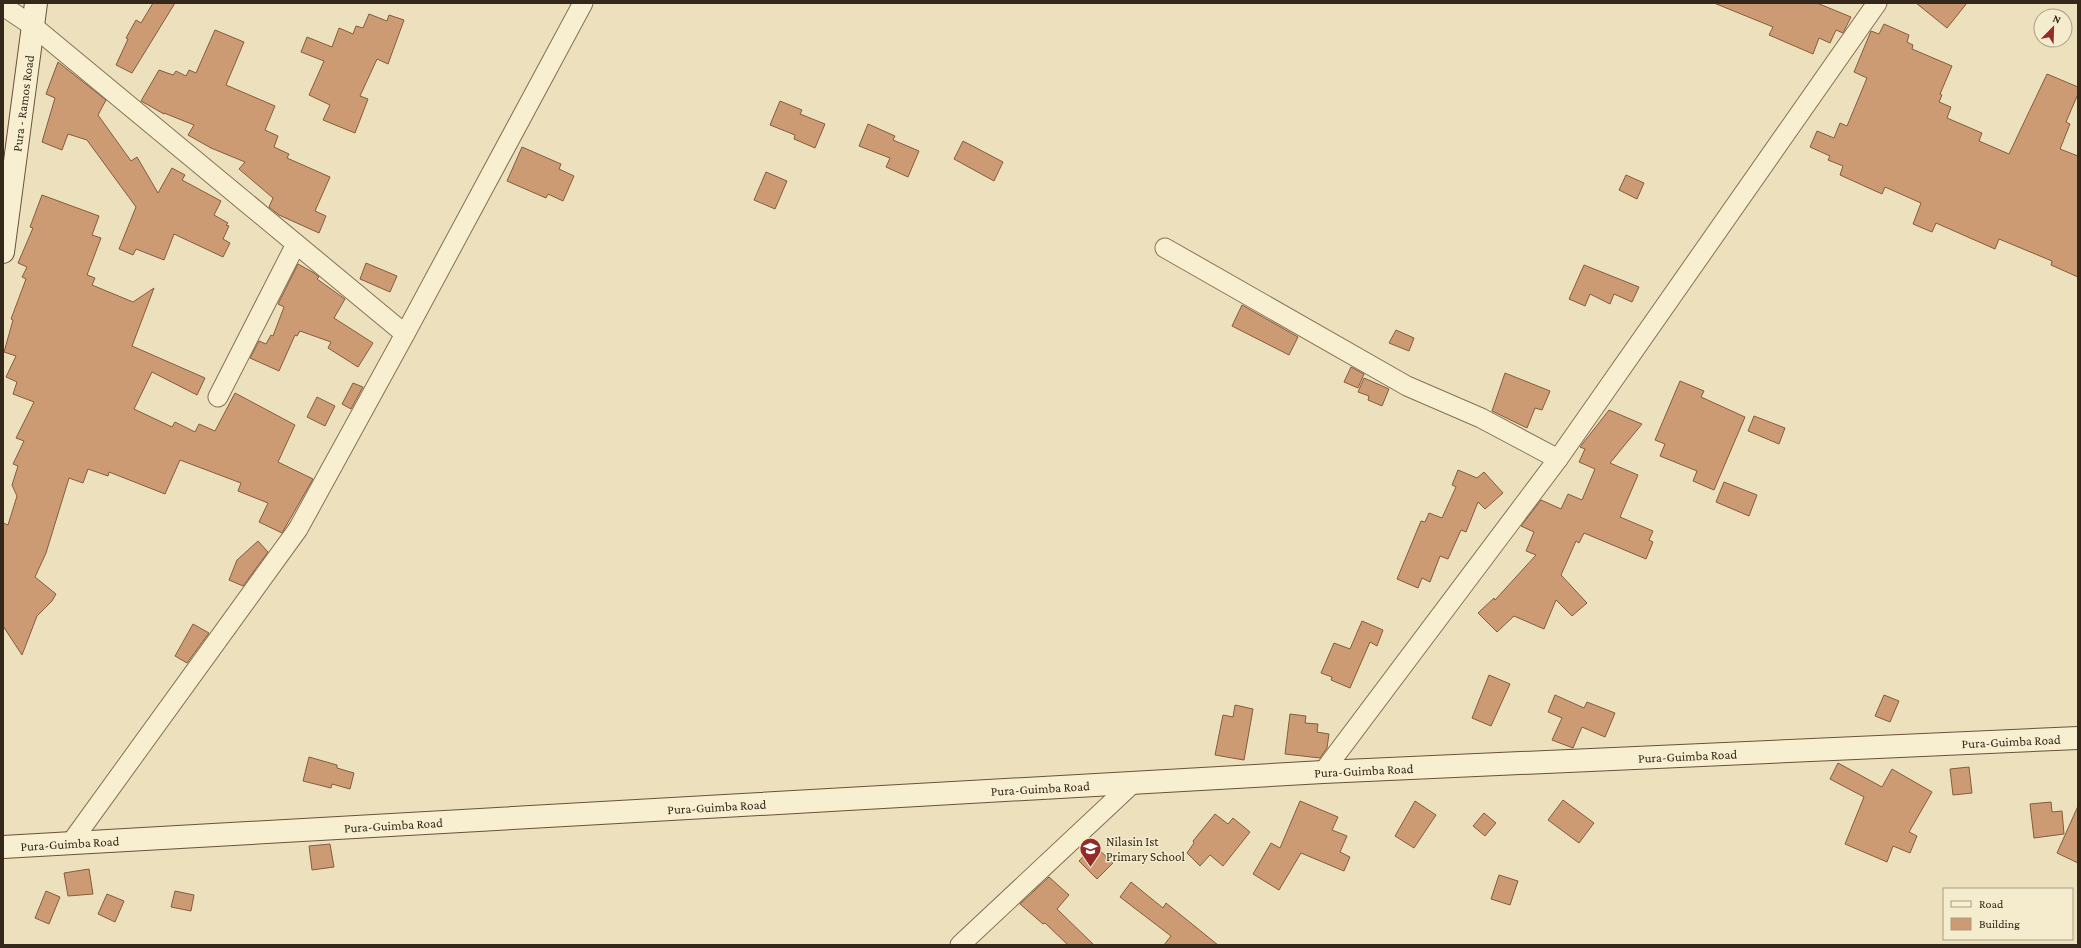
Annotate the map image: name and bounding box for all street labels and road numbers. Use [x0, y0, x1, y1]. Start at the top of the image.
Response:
street label: Pura - Ramos Road [9, 54, 37, 153]
street label: Pura-Guimba Road [1961, 731, 2061, 751]
street label: Pura-Guimba Road [1638, 746, 1738, 765]
street label: Pura-Guimba Road [1314, 760, 1414, 780]
street label: Pura-Guimba Road [990, 778, 1090, 798]
street label: Pura-Guimba Road [667, 796, 767, 817]
street label: Pura-Guimba Road [343, 815, 443, 835]
street label: Pura-Guimba Road [20, 833, 120, 854]

